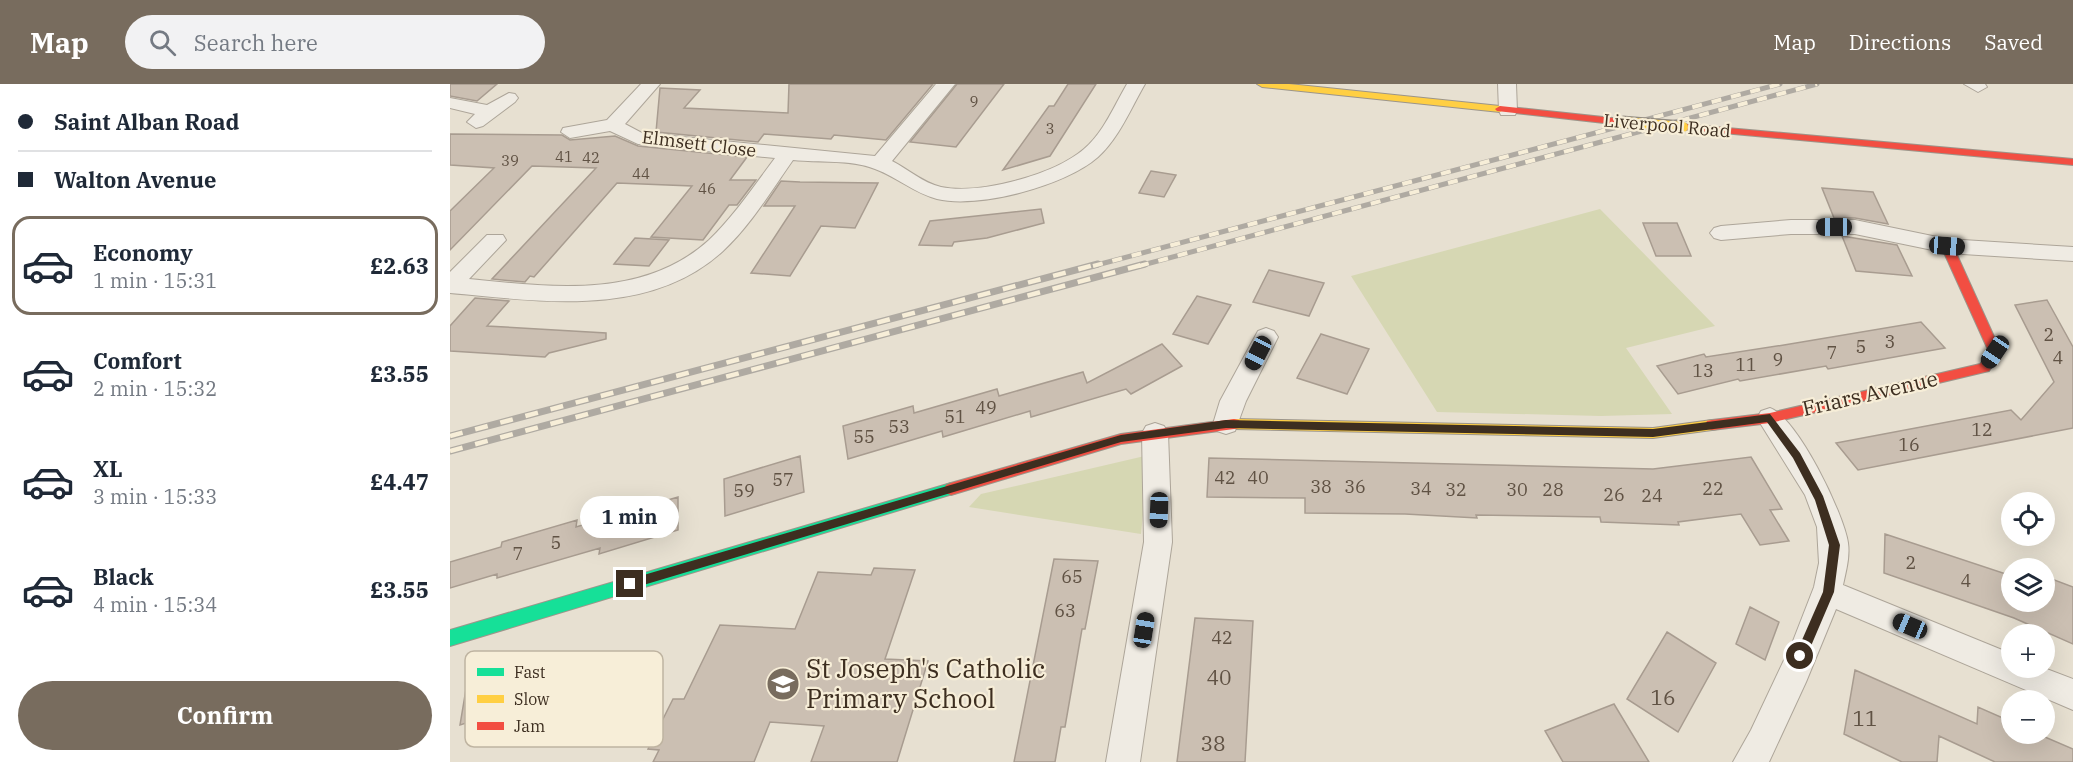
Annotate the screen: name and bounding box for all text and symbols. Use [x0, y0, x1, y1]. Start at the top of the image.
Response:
search box [125, 15, 545, 69]
text: Map [30, 24, 89, 61]
icon: search [146, 26, 179, 59]
text: Search here [194, 28, 318, 57]
text: Map [1773, 28, 1816, 56]
text: Directions [1849, 28, 1951, 56]
text: Saved [1984, 28, 2043, 56]
house number: 9 [969, 92, 979, 111]
text: Saint Alban Road [54, 107, 240, 136]
street label: Liverpool Road [1602, 108, 1732, 143]
house number: 3 [1045, 119, 1055, 138]
street label: Elmsett Close [641, 125, 757, 162]
house number: 41 [555, 147, 573, 166]
house number: 42 [582, 148, 600, 167]
house number: 39 [501, 151, 519, 170]
house number: 44 [632, 164, 650, 183]
text: Walton Avenue [54, 165, 217, 194]
house number: 46 [698, 179, 716, 198]
car [1816, 218, 1852, 236]
car [1928, 236, 1966, 256]
text: Economy [93, 238, 193, 267]
icon: car [21, 239, 75, 293]
text: £2.63 [370, 251, 429, 280]
text: 1 min · 15:31 [93, 267, 217, 294]
house number: 2 [2044, 323, 2054, 346]
house number: 3 [1885, 330, 1895, 353]
car [1977, 332, 2013, 372]
car [1242, 333, 1274, 373]
house number: 5 [1856, 335, 1866, 358]
house number: 7 [1827, 341, 1837, 364]
text: Comfort [93, 346, 182, 375]
house number: 4 [2053, 346, 2063, 369]
icon: car [21, 347, 75, 401]
house number: 9 [1773, 348, 1783, 371]
house number: 11 [1735, 353, 1757, 376]
text: £3.55 [370, 359, 429, 388]
house number: 13 [1692, 359, 1714, 382]
street label: Friars Avenue [1799, 364, 1940, 422]
text: 2 min · 15:32 [93, 375, 217, 402]
house number: 49 [975, 396, 997, 419]
house number: 51 [944, 405, 966, 428]
house number: 53 [888, 415, 910, 438]
house number: 12 [1971, 418, 1993, 441]
house number: 55 [853, 425, 875, 448]
house number: 16 [1898, 433, 1920, 456]
text: XL [93, 454, 123, 483]
icon: car [21, 455, 75, 509]
house number: 42 [1214, 466, 1236, 489]
house number: 40 [1247, 466, 1269, 489]
text: £4.47 [370, 467, 429, 496]
house number: 57 [772, 468, 794, 491]
house number: 38 [1310, 475, 1332, 498]
house number: 36 [1344, 475, 1366, 498]
house number: 34 [1410, 477, 1432, 500]
house number: 22 [1702, 477, 1724, 500]
house number: 32 [1445, 478, 1467, 501]
house number: 30 [1506, 478, 1528, 501]
house number: 28 [1542, 478, 1564, 501]
house number: 59 [733, 479, 755, 502]
text: 3 min · 15:33 [93, 483, 217, 510]
house number: 26 [1603, 483, 1625, 506]
house number: 24 [1641, 484, 1663, 507]
car [1149, 492, 1169, 528]
map controls [2001, 492, 2055, 744]
button: locate [2001, 492, 2055, 546]
callout: 1 min [580, 497, 680, 539]
text: 1 min [602, 503, 658, 530]
house number: 5 [551, 531, 561, 554]
house number: 7 [513, 542, 523, 565]
house number: 2 [1906, 551, 1916, 574]
button: layers [2001, 558, 2055, 612]
text: Black [93, 562, 154, 591]
icon: car [21, 563, 75, 617]
house number: 65 [1061, 565, 1083, 588]
house number: 4 [1961, 569, 1971, 592]
route end [616, 570, 643, 597]
text: £3.55 [370, 575, 429, 604]
text: 4 min · 15:34 [93, 591, 217, 618]
house number: 63 [1054, 599, 1076, 622]
car [1132, 611, 1156, 649]
car [1890, 611, 1930, 641]
button: + [2001, 624, 2055, 678]
house number: 42 [1211, 626, 1233, 649]
route start [1786, 642, 1813, 669]
legend [465, 651, 663, 747]
place label: St Joseph's Catholic Primary School [806, 651, 1046, 715]
text: Fast [514, 662, 546, 682]
house number: 40 [1206, 663, 1232, 691]
school or university icon: St Joseph's Catholic Primary School [765, 666, 801, 702]
button: Confirm [18, 681, 432, 750]
house number: 16 [1650, 683, 1676, 711]
text: Slow [514, 689, 550, 709]
button: − [2001, 690, 2055, 744]
house number: 11 [1852, 704, 1878, 732]
text: Jam [514, 716, 545, 736]
house number: 38 [1200, 729, 1226, 757]

